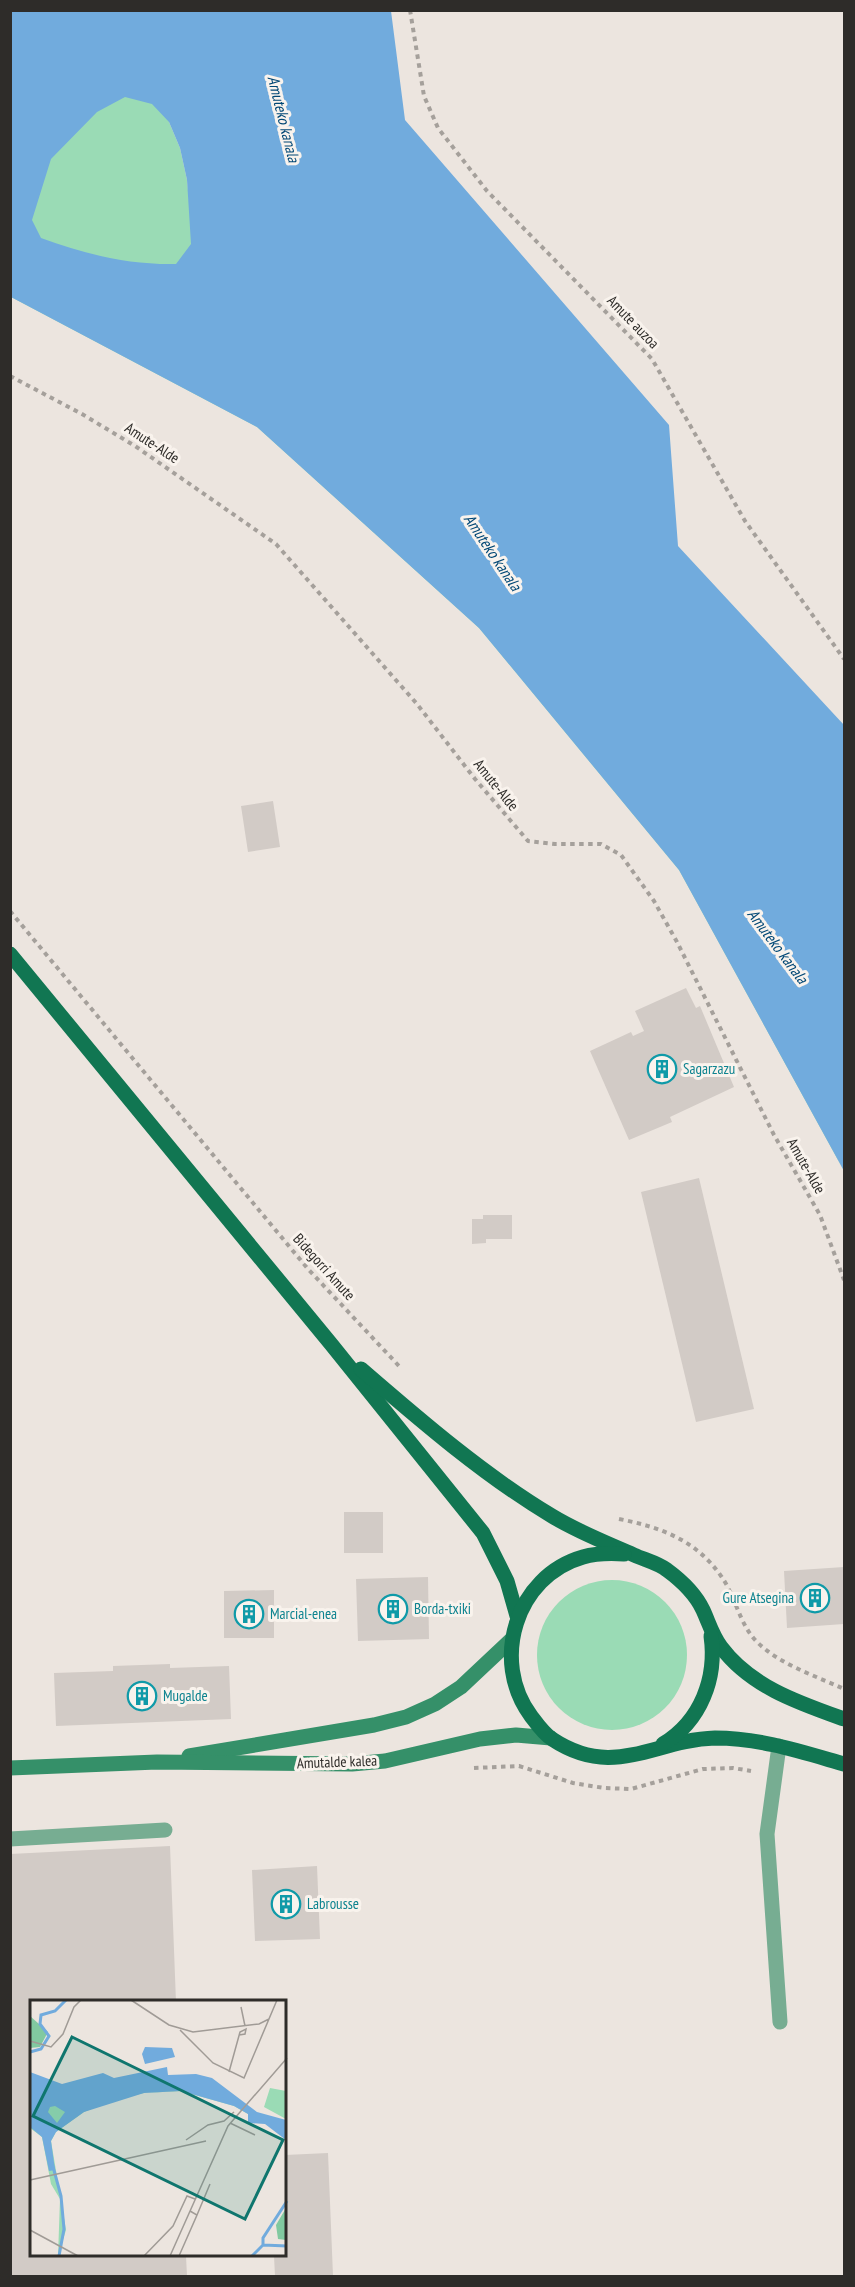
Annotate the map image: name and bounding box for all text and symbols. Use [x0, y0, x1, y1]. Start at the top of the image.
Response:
water label: Amuteko kanala [264, 74, 305, 166]
street label: Amute auzoa [603, 291, 663, 352]
street label: Amute-Alde [121, 418, 183, 467]
water label: Amuteko kanala [460, 510, 527, 596]
street label: Amute-Alde [470, 755, 523, 814]
water label: Amuteko kanala [743, 905, 814, 989]
building icon: Sagarzazu [646, 1053, 678, 1085]
place label: Sagarzazu [683, 1059, 735, 1078]
street label: Amute-Alde [783, 1135, 830, 1197]
street label: Bidegorri Amute [289, 1229, 359, 1304]
building icon: Gure Atsegina [799, 1582, 831, 1614]
place label: Gure Atsegina [723, 1588, 794, 1607]
building icon: Borda-txiki [377, 1593, 409, 1625]
building icon: Marcial-enea [233, 1598, 265, 1630]
place label: Borda-txiki [414, 1599, 471, 1618]
place label: Marcial-enea [270, 1604, 337, 1623]
building icon: Mugalde [126, 1680, 158, 1712]
place label: Mugalde [163, 1686, 208, 1705]
street label: Amutalde kalea [296, 1751, 377, 1772]
building icon: Labrousse [270, 1888, 302, 1920]
place label: Labrousse [307, 1894, 359, 1913]
inset map [30, 2000, 286, 2257]

